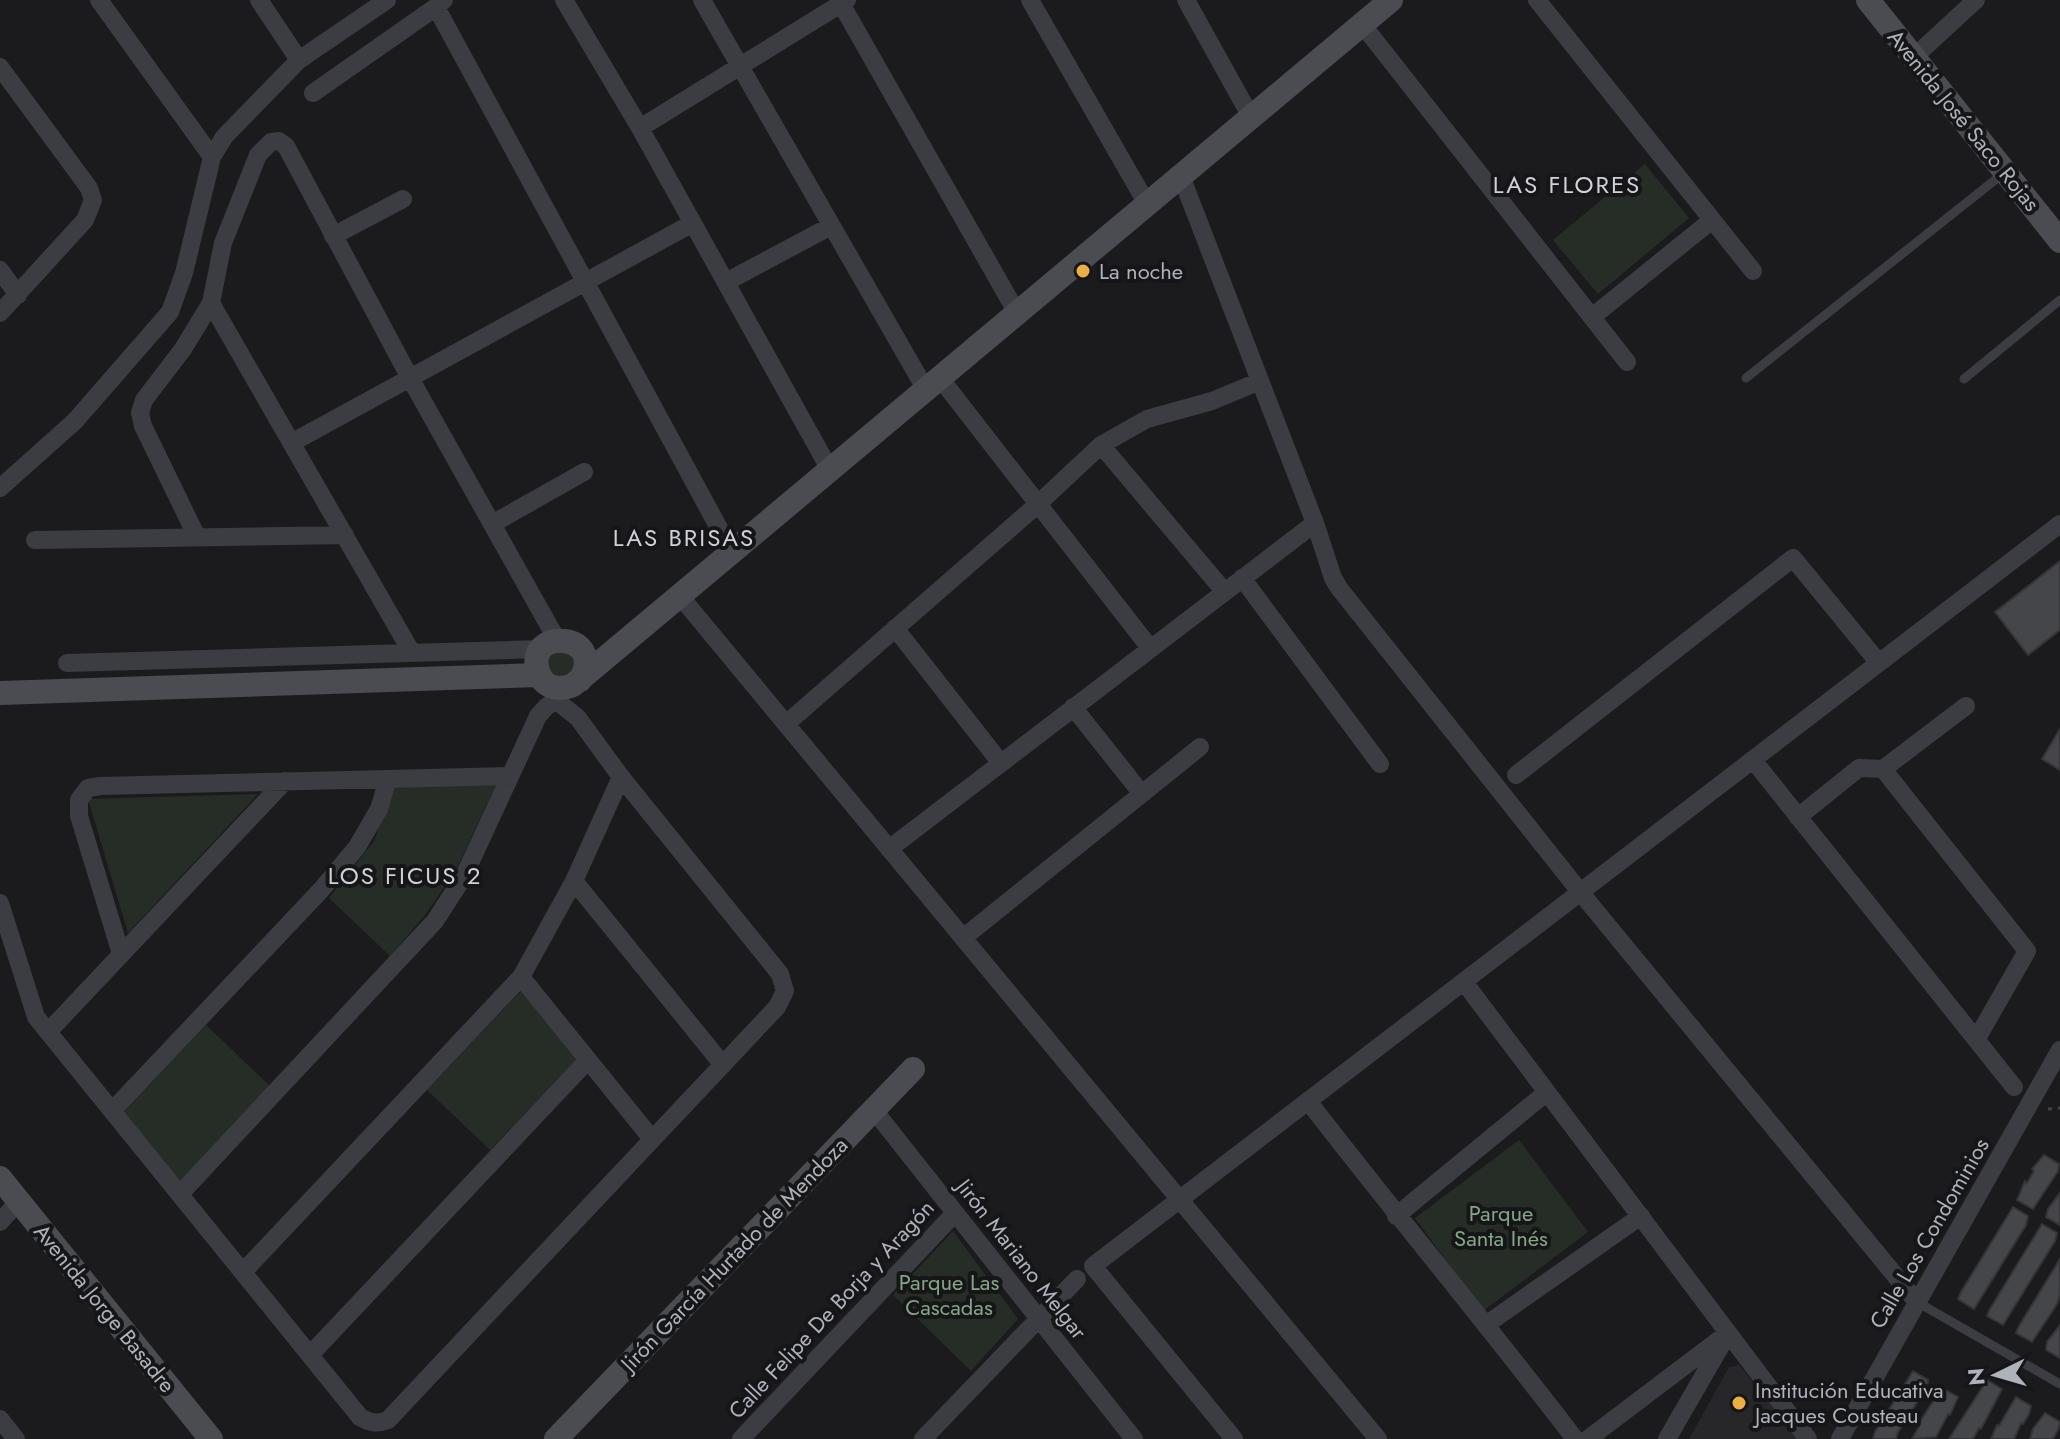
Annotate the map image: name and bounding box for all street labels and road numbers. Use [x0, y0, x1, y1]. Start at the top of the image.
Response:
street label: Avenida José Saco Rojas [1880, 22, 2048, 218]
street label: Jirón García Hurtado de Mendoza [611, 1130, 855, 1380]
street label: Calle Los Condominios [1861, 1132, 1997, 1334]
street label: Jirón Mariano Melgar [947, 1170, 1095, 1346]
street label: Calle Felipe De Borja y Aragón [721, 1192, 941, 1426]
street label: Avenida Jorge Basadre [27, 1217, 183, 1399]

